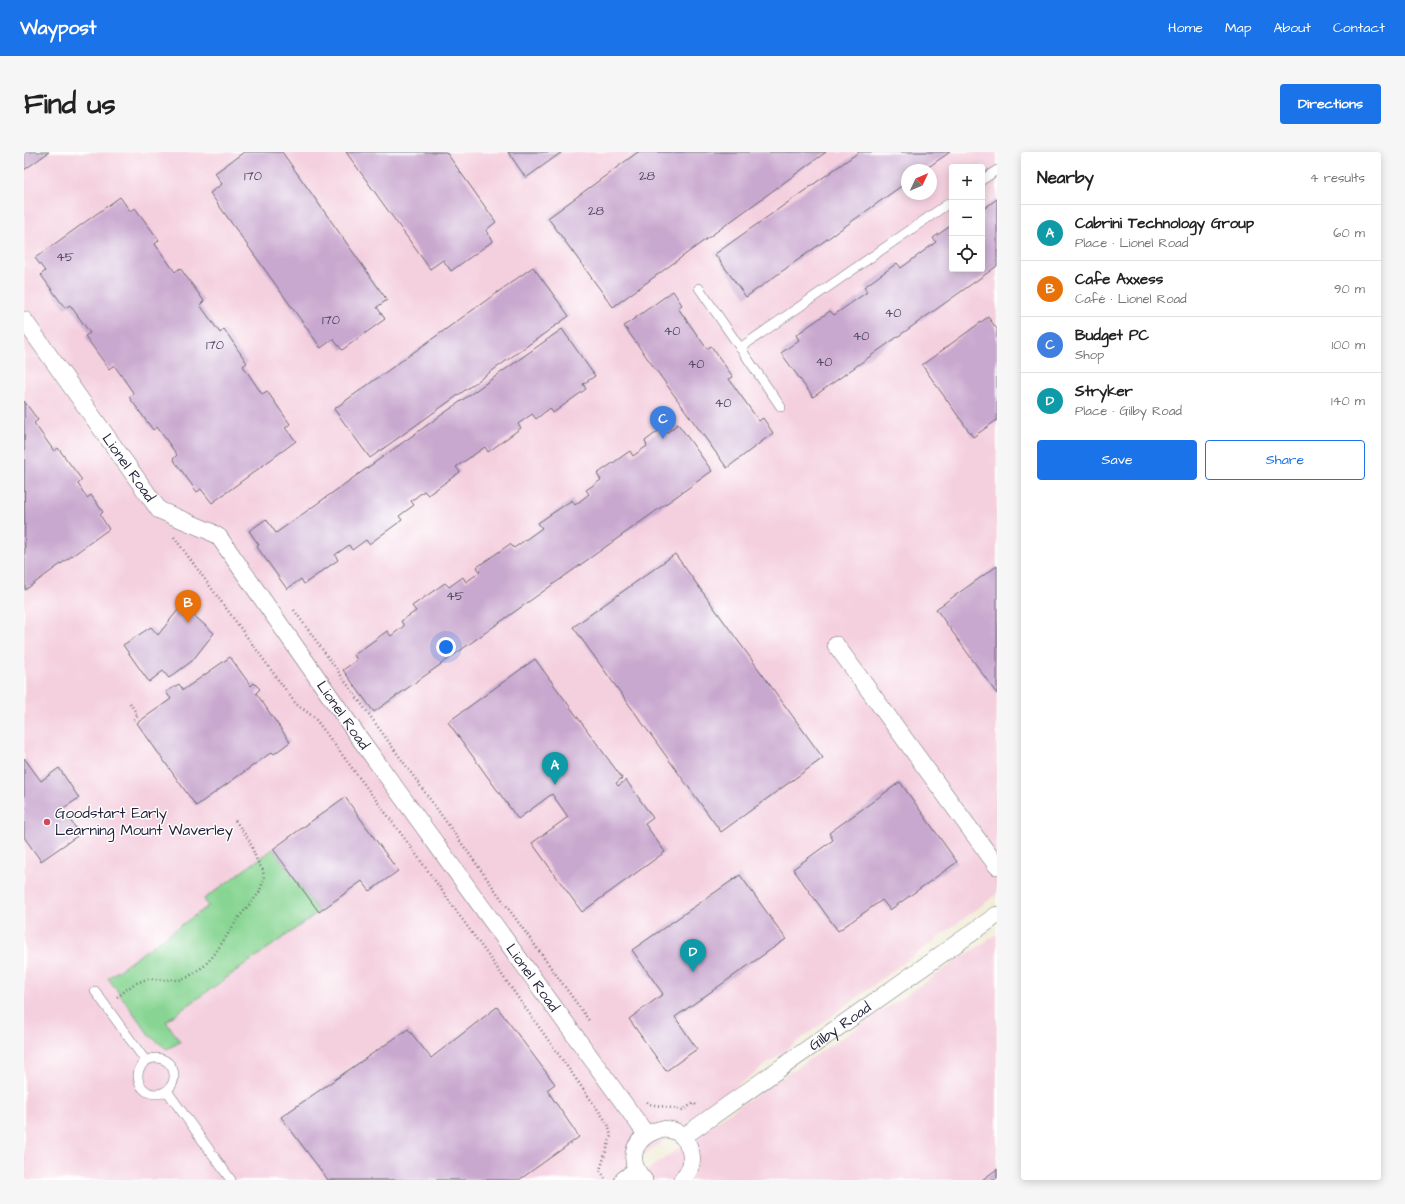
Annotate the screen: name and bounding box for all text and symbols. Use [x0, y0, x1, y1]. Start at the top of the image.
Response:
text: Waypost [20, 15, 96, 42]
text: Home [1168, 18, 1203, 38]
text: Map [1225, 18, 1251, 38]
text: About [1273, 18, 1311, 38]
text: Contact [1333, 18, 1385, 38]
button: Directions [1280, 84, 1381, 124]
text: Find us [24, 85, 115, 124]
north arrow [901, 164, 937, 200]
map controls [949, 164, 985, 272]
button: + [949, 164, 985, 200]
text: Nearby [1037, 166, 1094, 190]
house number: 170 [244, 167, 262, 185]
house number: 28 [639, 167, 656, 185]
text: 4 results [1310, 169, 1365, 187]
button: − [949, 200, 985, 236]
house number: 28 [588, 202, 605, 220]
text: Cabrini Technology Group [1075, 213, 1254, 234]
text: A [1046, 224, 1054, 242]
text: 60 m [1333, 224, 1365, 242]
text: Place · Lionel Road [1075, 234, 1188, 252]
button: locate [949, 236, 985, 272]
house number: 45 [56, 248, 74, 266]
text: Cafe Axxess [1075, 269, 1163, 290]
text: B [1045, 280, 1055, 298]
text: 90 m [1334, 280, 1365, 298]
text: Café · Lionel Road [1075, 290, 1187, 308]
house number: 40 [884, 304, 902, 322]
house number: 170 [322, 311, 340, 329]
house number: 40 [663, 322, 681, 340]
text: Budget PC [1075, 325, 1149, 346]
house number: 40 [852, 327, 870, 345]
house number: 170 [206, 336, 224, 354]
text: C [1045, 336, 1055, 354]
text: 100 m [1332, 336, 1365, 354]
text: Shop [1075, 346, 1104, 364]
house number: 40 [815, 353, 833, 371]
house number: 40 [687, 355, 705, 373]
text: Stryker [1075, 381, 1133, 402]
text: D [1046, 392, 1054, 410]
text: 140 m [1331, 392, 1365, 410]
house number: 40 [714, 394, 732, 412]
text: Place · Gilby Road [1075, 402, 1182, 420]
pin: C [650, 406, 676, 439]
street label: Lionel Road [97, 429, 161, 506]
button: Save [1037, 440, 1197, 480]
button: Share [1205, 440, 1365, 480]
house number: 45 [446, 587, 464, 605]
pin: B [175, 590, 201, 623]
your location [436, 637, 456, 657]
street label: Lionel Road [312, 676, 375, 754]
pin: A [542, 752, 568, 785]
place label: Goodstart Early Learning Mount Waverley [55, 803, 233, 842]
marker: Goodstart Early Learning Mount Waverley [42, 817, 52, 827]
street label: Lionel Road [501, 939, 565, 1016]
pin: D [680, 939, 706, 972]
street label: Gilby Road [804, 997, 876, 1056]

